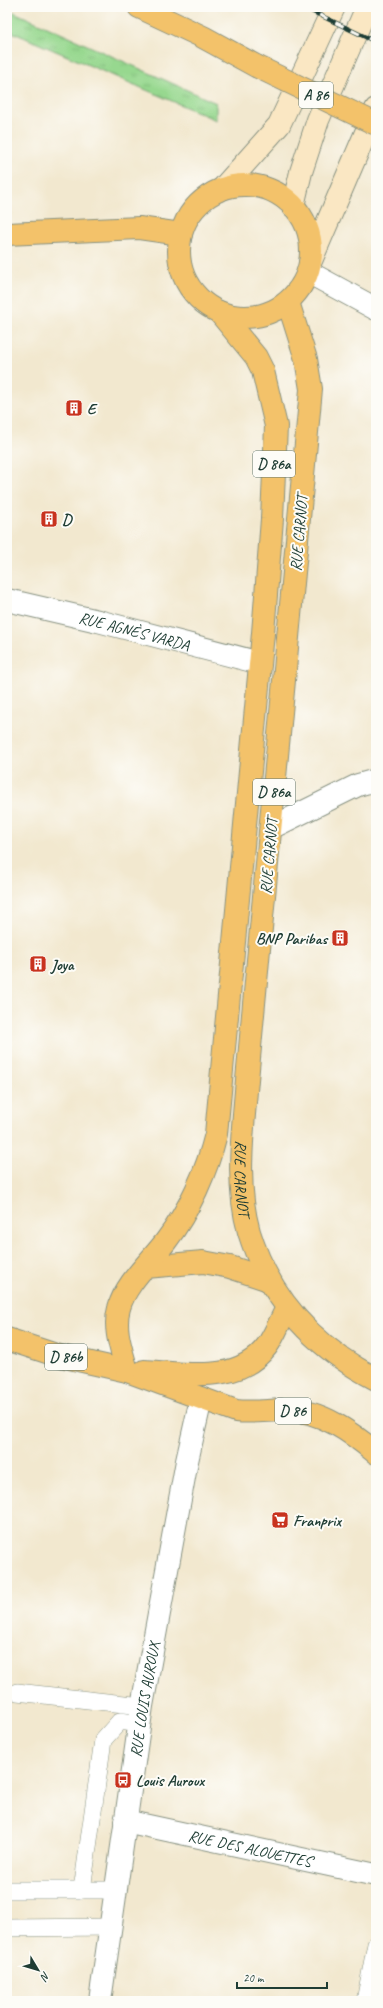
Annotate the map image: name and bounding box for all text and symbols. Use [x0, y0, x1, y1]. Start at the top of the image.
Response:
road number: A 86 [299, 82, 333, 108]
building icon: E [64, 398, 84, 418]
place label: E [87, 399, 98, 419]
road number: D 86a [253, 451, 295, 477]
street label: RUE CARNOT [286, 491, 313, 572]
building icon: D [39, 509, 59, 529]
place label: D [62, 510, 73, 530]
street label: RUE AGNÈS VARDA [77, 608, 193, 656]
road number: D 86a [253, 779, 295, 805]
street label: RUE CARNOT [256, 814, 283, 895]
building icon: BNP Paribas [330, 928, 350, 948]
place label: BNP Paribas [256, 929, 328, 949]
building icon: Joya [28, 954, 48, 974]
place label: Joya [50, 955, 75, 975]
street label: RUE CARNOT [230, 1140, 255, 1222]
road number: D 86b [45, 1344, 87, 1370]
road number: D 86 [275, 1398, 311, 1424]
supermarket icon: Franprix [270, 1510, 290, 1530]
place label: Franprix [293, 1511, 342, 1531]
street label: RUE LOUIS AUROUX [126, 1639, 165, 1758]
bus stop icon: Louis Auroux [113, 1770, 133, 1790]
place label: Louis Auroux [136, 1771, 206, 1791]
street label: RUE DES ALOUETTES [186, 1826, 317, 1873]
north arrow [18, 1950, 58, 1990]
scale bar [237, 1964, 327, 1990]
text: N [37, 1969, 53, 1985]
text: 20 m [243, 1970, 265, 1986]

